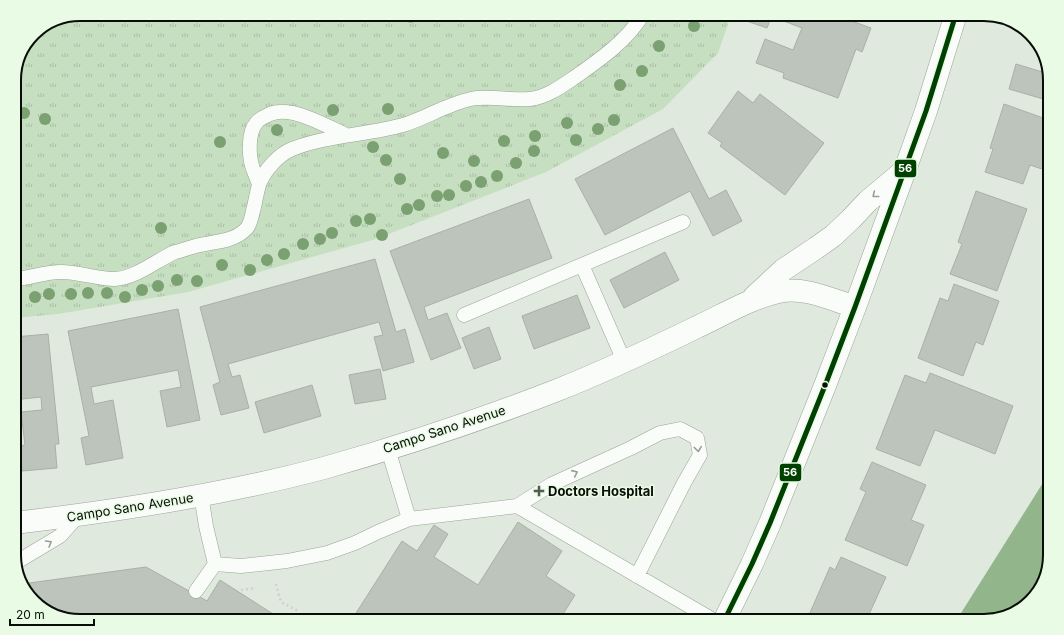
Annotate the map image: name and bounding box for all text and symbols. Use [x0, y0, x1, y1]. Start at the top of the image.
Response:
line badge: 56 [894, 159, 917, 178]
text: 56 [898, 161, 912, 175]
one-way arrow [873, 190, 880, 197]
unlabelled marker [820, 380, 830, 390]
street label: Campo Sano Avenue [381, 402, 507, 456]
one-way arrow [694, 446, 703, 452]
line badge: 56 [779, 463, 802, 482]
text: 56 [783, 465, 797, 479]
one-way arrow [571, 470, 579, 478]
place label: Doctors Hospital [548, 483, 654, 499]
marker: Doctors Hospital [533, 485, 545, 497]
street label: Campo Sano Avenue [66, 489, 194, 525]
one-way arrow [45, 540, 52, 548]
scale bar [10, 601, 94, 627]
text: 20 m [16, 607, 45, 622]

